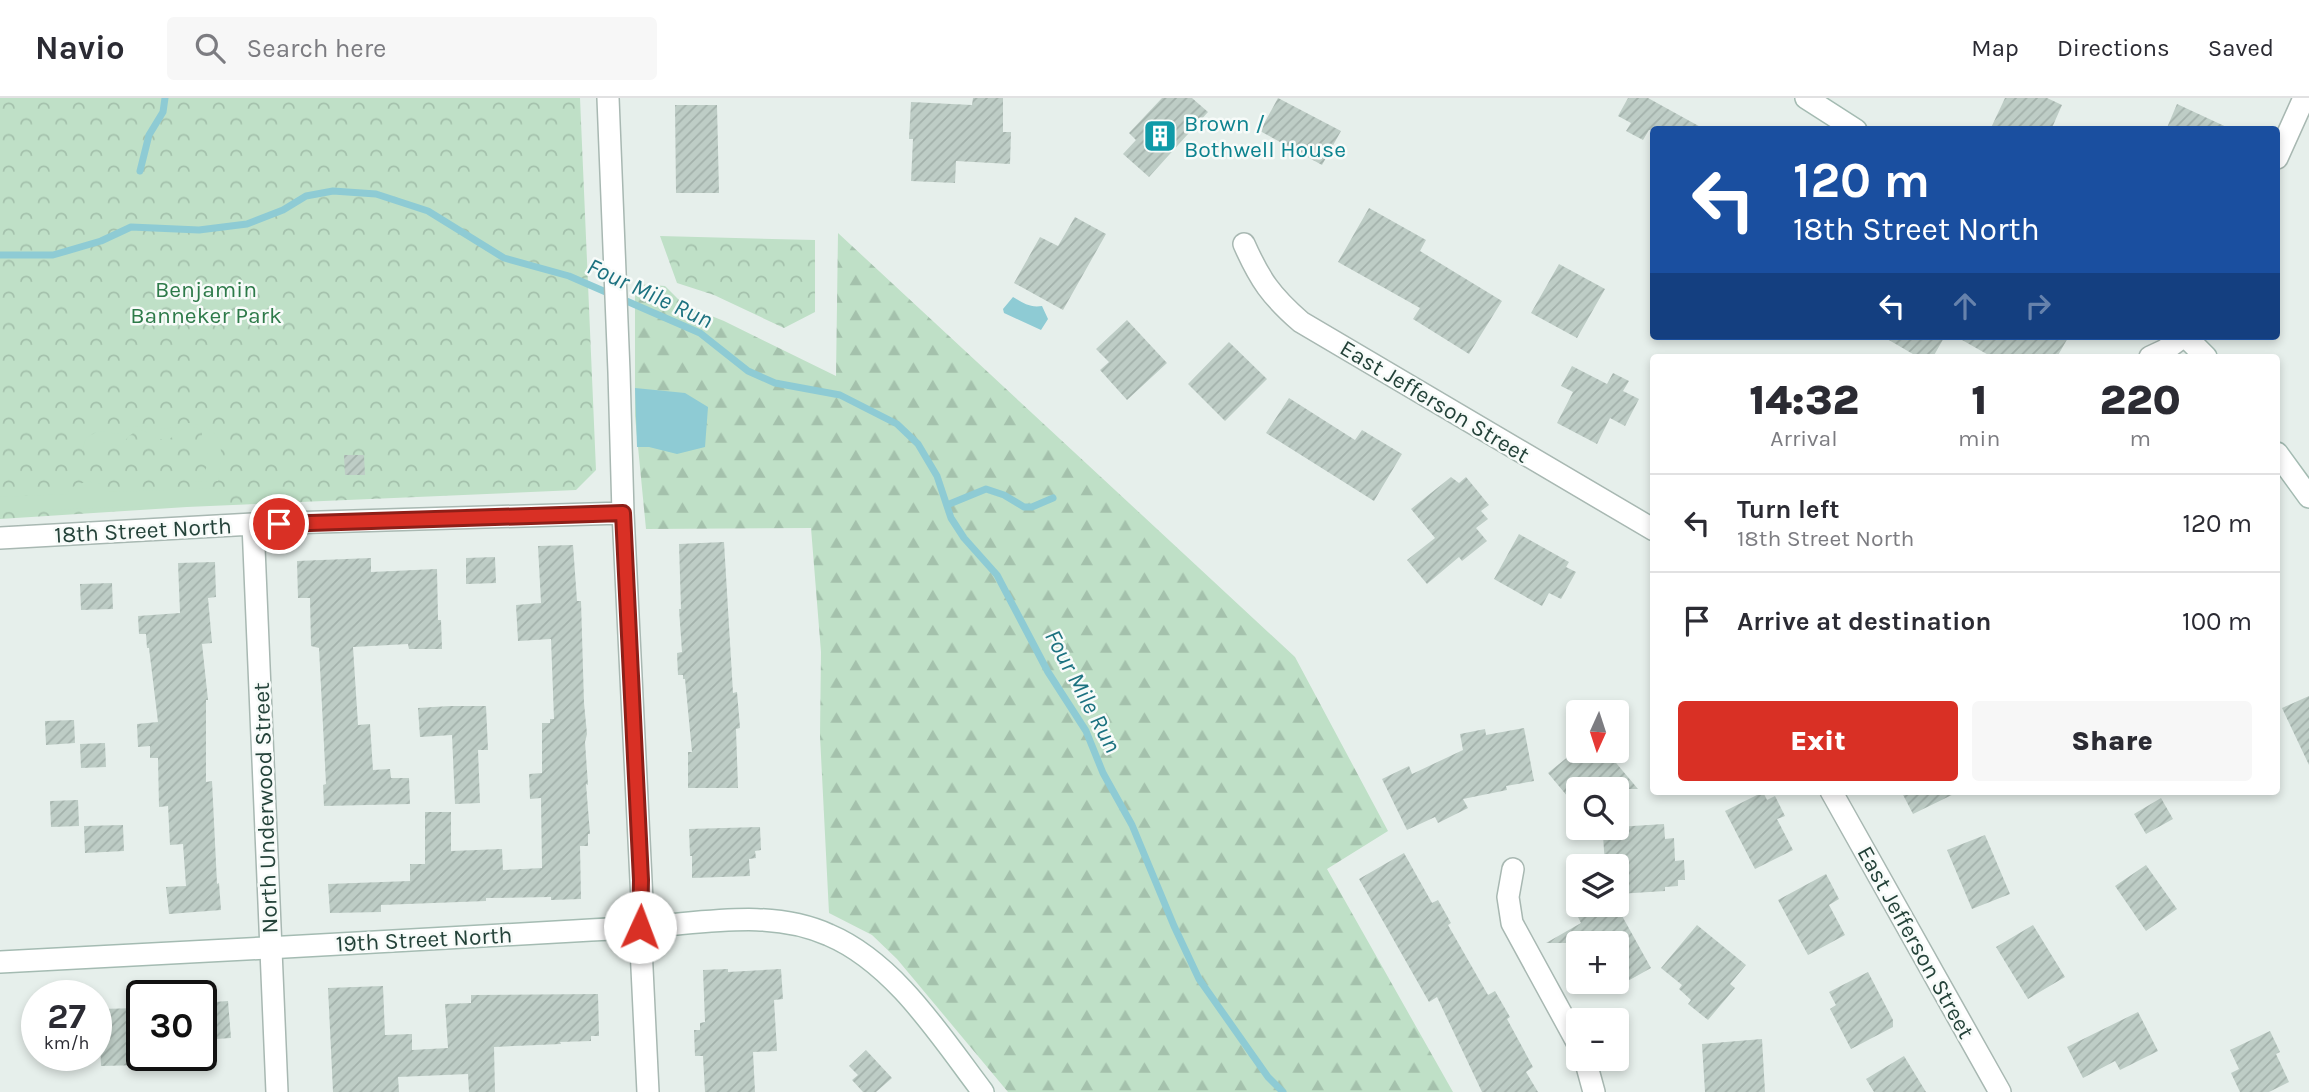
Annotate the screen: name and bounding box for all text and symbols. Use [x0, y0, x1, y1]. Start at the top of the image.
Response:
search box [167, 17, 657, 80]
text: Navio [35, 29, 125, 67]
icon: search [191, 29, 229, 67]
text: Search here [247, 33, 386, 64]
text: Map [1971, 34, 2019, 62]
text: Directions [2057, 34, 2170, 62]
text: Saved [2208, 34, 2274, 62]
place label: Brown / Bothwell House [1184, 110, 1346, 163]
building icon: Brown / Bothwell House [1141, 117, 1179, 155]
text: 120 m [1793, 152, 1930, 209]
icon: left [1678, 154, 1769, 245]
text: 18th Street North [1793, 211, 2040, 248]
water label: Four Mile Run [583, 252, 717, 334]
park label: Benjamin Banneker Park [130, 276, 282, 329]
icon: left [1873, 287, 1911, 325]
icon: ahead [1946, 287, 1984, 325]
icon: right [2019, 287, 2057, 325]
street label: East Jefferson Street [1335, 334, 1535, 469]
text: 14:32 [1749, 375, 1859, 425]
text: 1 [1971, 375, 1987, 425]
text: 220 [2099, 375, 2181, 425]
text: Arrival [1770, 425, 1838, 452]
text: min [1958, 425, 2000, 452]
text: m [2129, 425, 2151, 452]
pin [249, 494, 309, 554]
text: Turn left [1737, 494, 1839, 525]
icon: left [1678, 504, 1716, 542]
icon: arrive [260, 505, 298, 543]
text: 120 m [2182, 508, 2252, 539]
street label: 18th Street North [54, 512, 232, 549]
text: 18th Street North [1737, 525, 1914, 552]
icon: arrive [1678, 602, 1716, 640]
text: Arrive at destination [1737, 606, 1991, 637]
text: 100 m [2182, 606, 2252, 637]
water label: Four Mile Run [1039, 625, 1127, 757]
street label: North Underwood Street [248, 682, 283, 934]
north arrow [1566, 700, 1629, 763]
map controls [1566, 700, 1629, 1071]
button: Exit [1678, 701, 1958, 781]
button: Share [1972, 701, 2252, 781]
button: search [1566, 777, 1629, 840]
street label: East Jefferson Street [1851, 841, 1980, 1044]
button: layers [1566, 854, 1629, 917]
position arrow [603, 890, 677, 964]
street label: 19th Street North [335, 921, 513, 958]
button: + [1566, 931, 1629, 994]
speed limit sign: 30 [126, 980, 217, 1071]
text: 27 [47, 996, 86, 1037]
button: − [1566, 1008, 1629, 1071]
text: km/h [44, 1032, 89, 1054]

